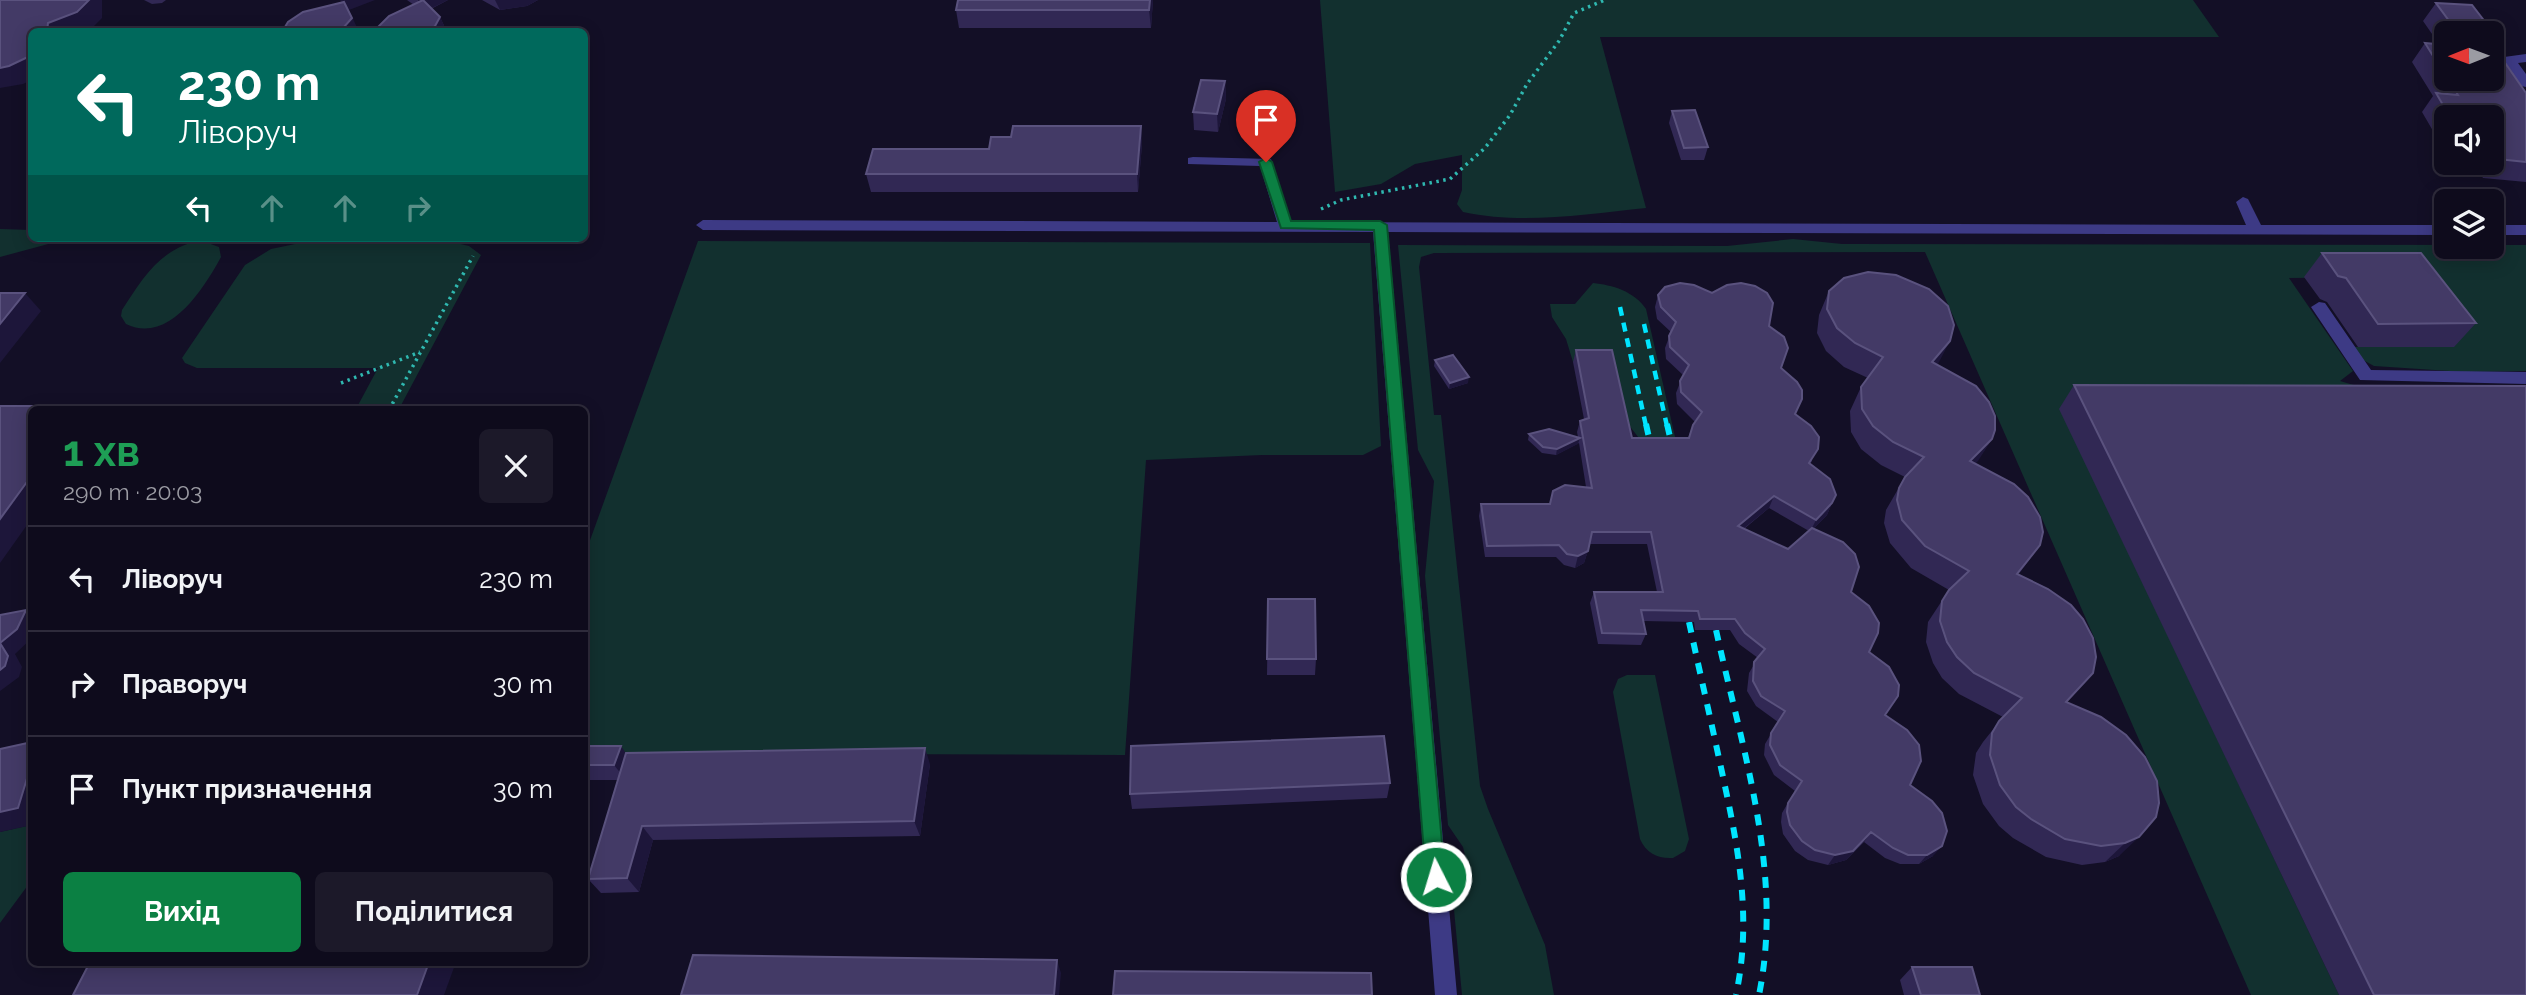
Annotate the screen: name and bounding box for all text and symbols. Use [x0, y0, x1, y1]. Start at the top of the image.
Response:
north arrow [2434, 21, 2504, 91]
map controls [2434, 21, 2504, 259]
text: 230 m [178, 54, 320, 111]
icon: left [63, 56, 154, 147]
pin [1236, 90, 1296, 162]
icon: arrive [1247, 101, 1285, 139]
button: sound [2434, 105, 2504, 175]
text: Ліворуч [178, 113, 297, 150]
icon: left [180, 189, 218, 227]
icon: ahead [253, 189, 291, 227]
icon: ahead [326, 189, 364, 227]
icon: right [399, 189, 437, 227]
button: layers [2434, 189, 2504, 259]
text: 1 хв [63, 427, 140, 476]
button: close [479, 429, 553, 503]
text: 290 m · 20:03 [63, 478, 202, 505]
icon: left [63, 560, 101, 598]
text: Ліворуч [122, 564, 223, 594]
text: 230 m [479, 564, 553, 594]
icon: right [63, 665, 101, 703]
text: Праворуч [122, 669, 247, 699]
text: 30 m [493, 669, 553, 699]
icon: arrive [63, 770, 101, 808]
text: Пункт призначення [122, 774, 372, 804]
text: 30 m [493, 774, 553, 804]
position arrow [1399, 840, 1473, 914]
button: Вихід [63, 872, 301, 952]
button: Поділитися [315, 872, 553, 952]

